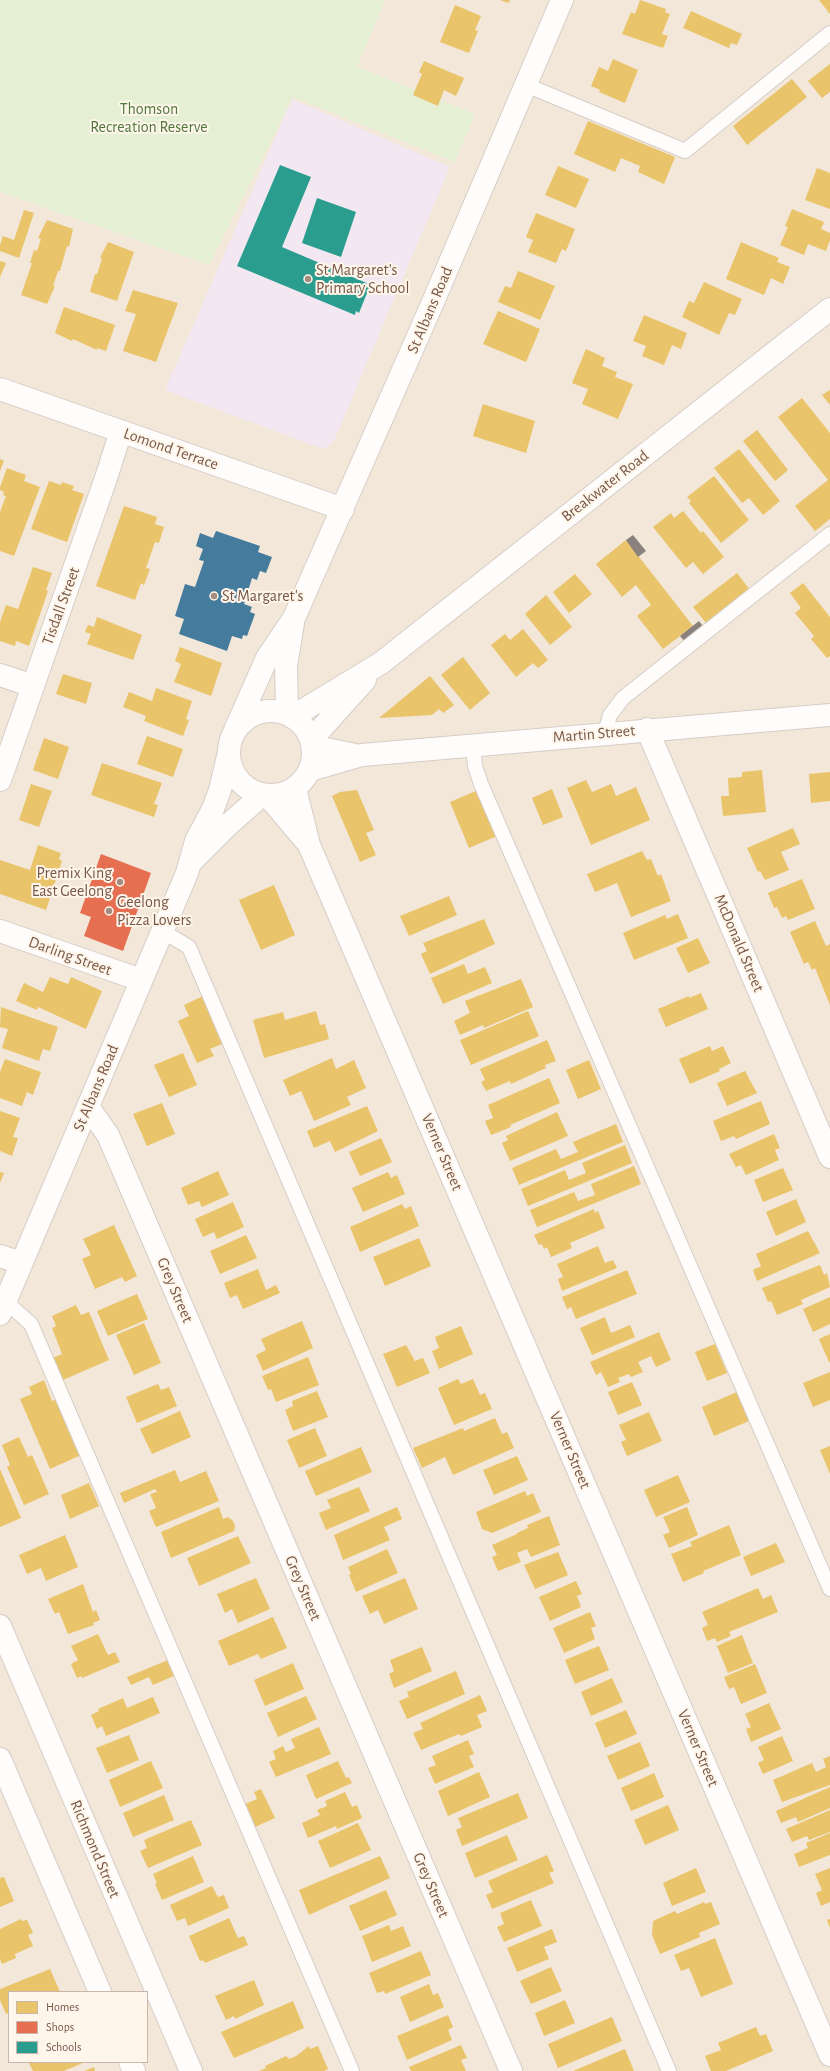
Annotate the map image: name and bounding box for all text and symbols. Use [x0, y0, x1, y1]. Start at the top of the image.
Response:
park label: Thomson Recreation Reserve [90, 99, 208, 137]
place label: St Margaret's Primary School [316, 260, 409, 298]
street label: St Albans Road [403, 264, 457, 356]
marker: St Margaret's Primary School [303, 274, 313, 284]
street label: Lomond Terrace [121, 424, 221, 474]
street label: Breakwater Road [558, 446, 652, 526]
street label: Tisdall Street [38, 564, 84, 648]
place label: St Margaret's [222, 586, 304, 606]
marker: St Margaret's [209, 591, 219, 601]
street label: Martin Street [552, 721, 636, 747]
place label: Premix King East Geelong [32, 863, 112, 901]
marker: Premix King East Geelong [115, 877, 125, 887]
street label: McDonald Street [710, 891, 768, 995]
place label: Geelong Pizza Lovers [117, 892, 191, 930]
marker: Geelong Pizza Lovers [104, 906, 114, 916]
street label: Darling Street [26, 932, 114, 980]
street label: St Albans Road [69, 1042, 123, 1134]
street label: Verner Street [417, 1111, 467, 1193]
street label: Grey Street [153, 1255, 197, 1325]
street label: Verner Street [545, 1409, 595, 1491]
street label: Grey Street [281, 1553, 325, 1623]
street label: Verner Street [673, 1707, 723, 1789]
street label: Richmond Street [66, 1797, 124, 1901]
street label: Grey Street [409, 1850, 453, 1920]
legend [8, 1991, 148, 2063]
text: Homes [46, 2001, 79, 2013]
text: Shops [46, 2021, 74, 2033]
text: Schools [46, 2041, 81, 2053]

